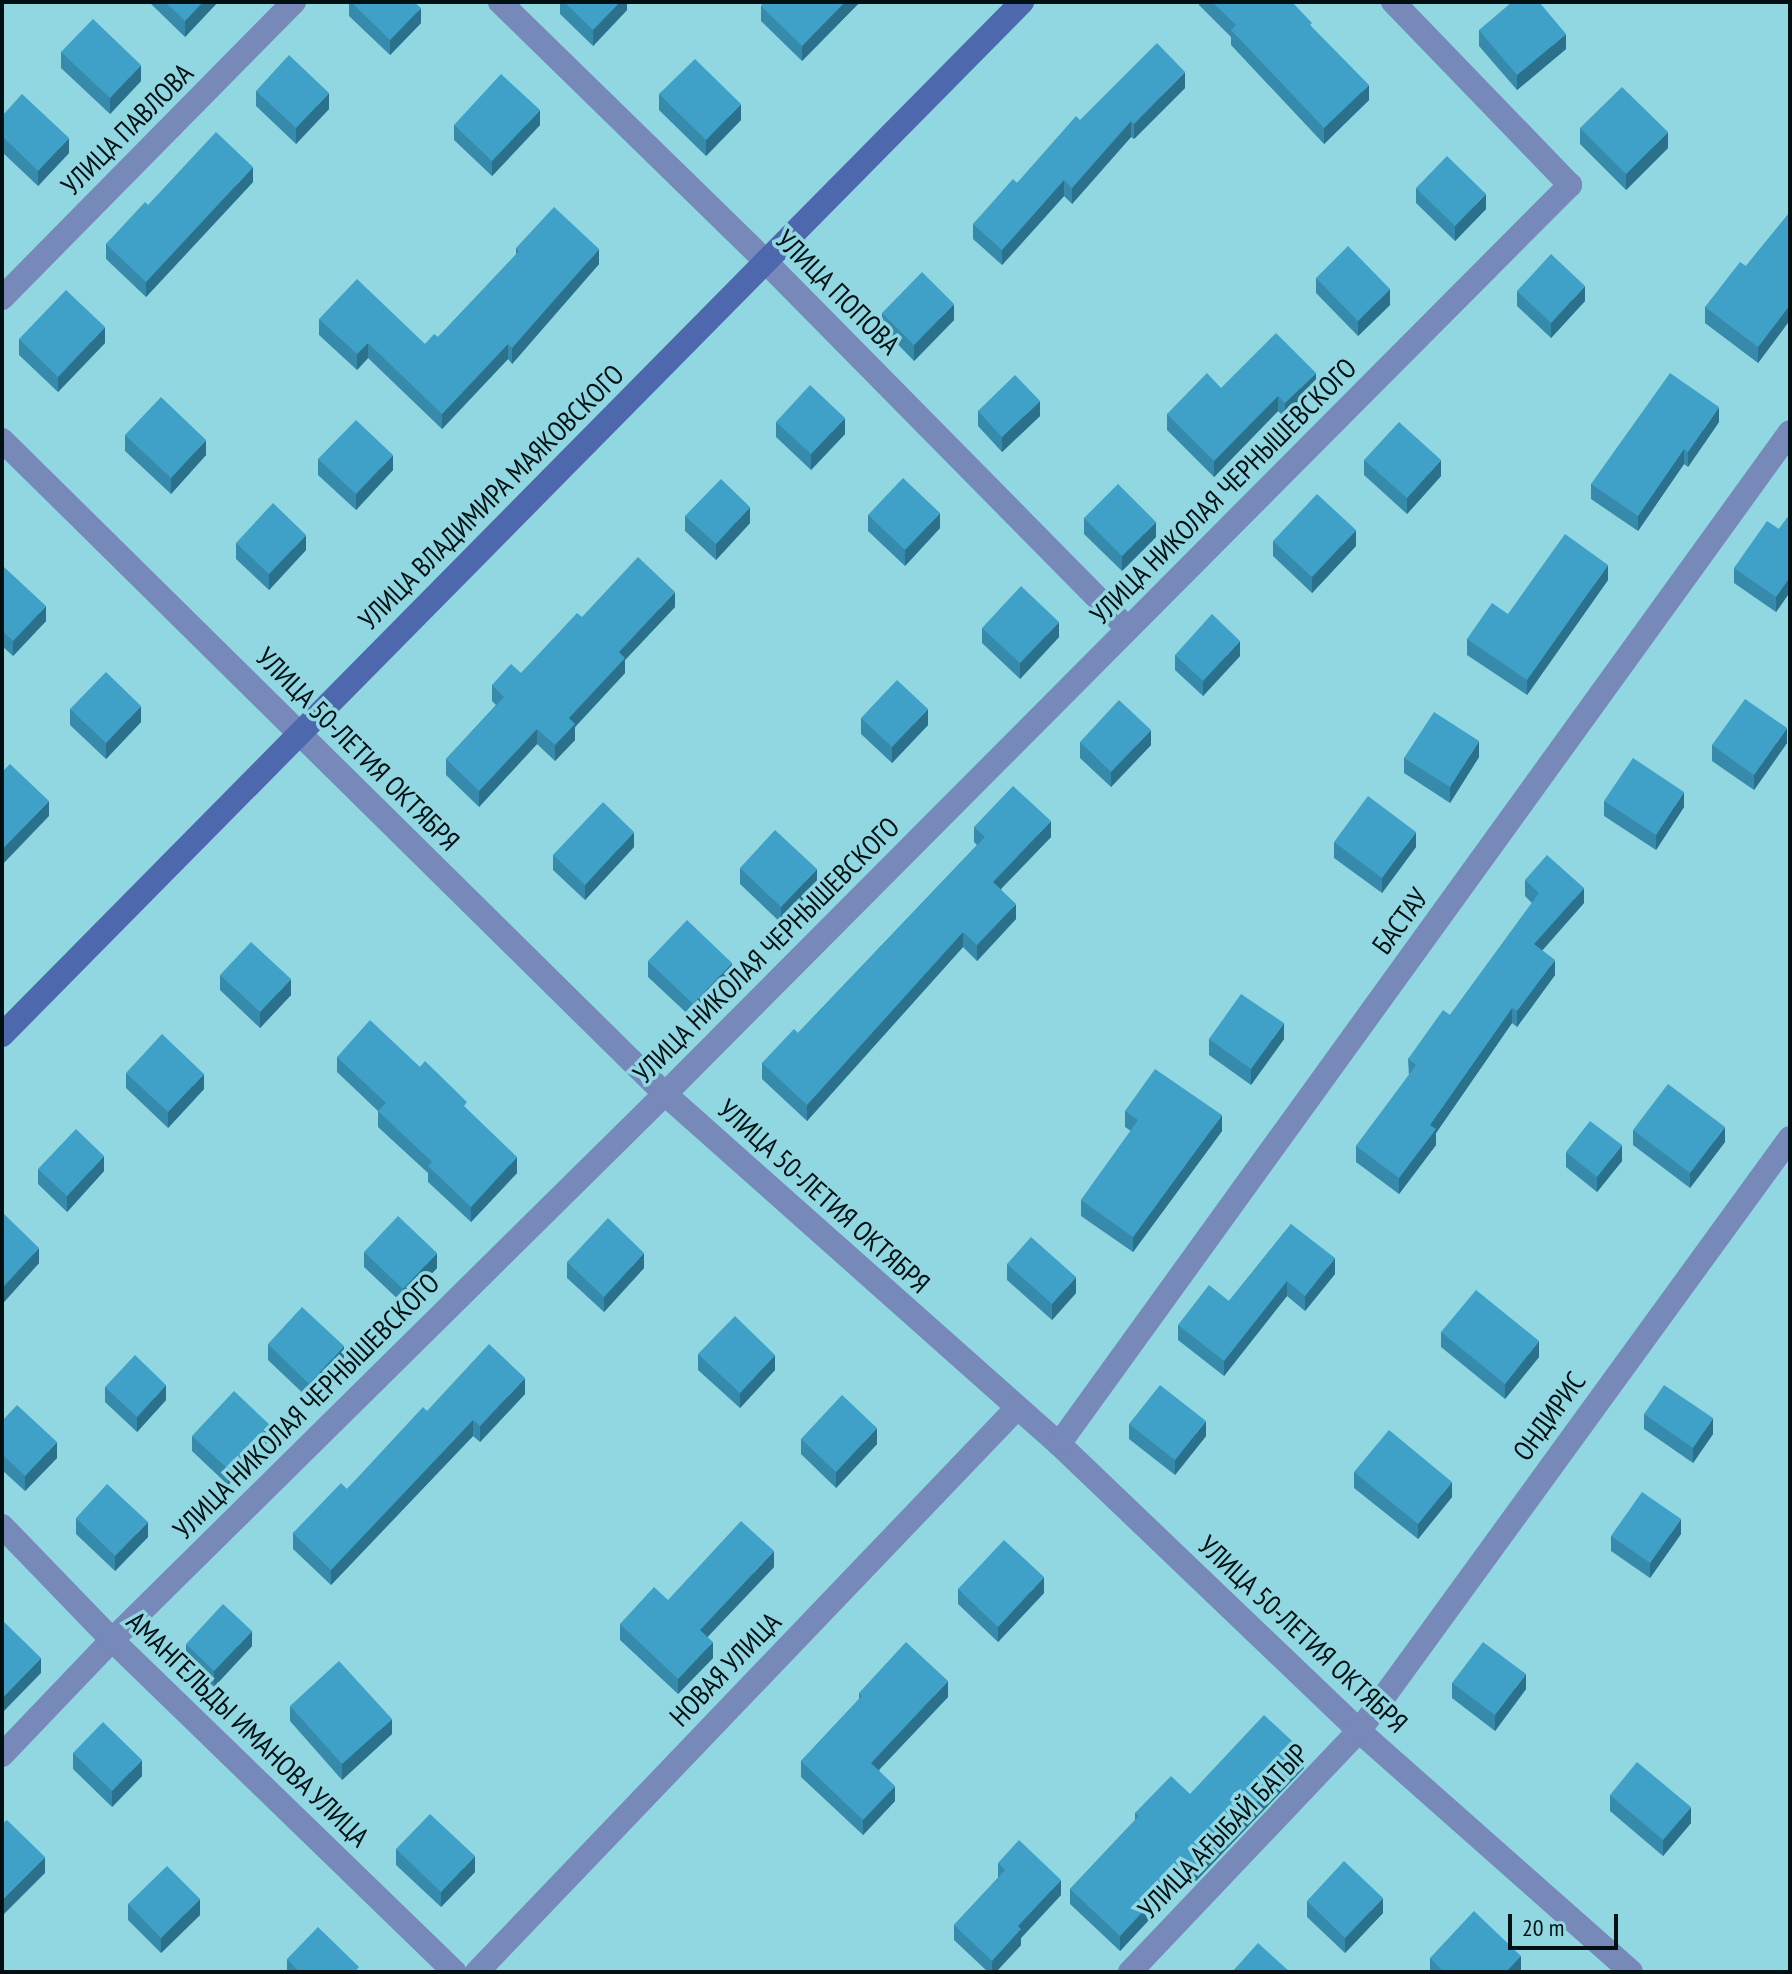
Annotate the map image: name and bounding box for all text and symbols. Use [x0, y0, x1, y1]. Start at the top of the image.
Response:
street label: УЛИЦА ПАВЛОВА [54, 56, 200, 202]
street label: УЛИЦА ПОПОВА [769, 223, 907, 361]
street label: УЛИЦА НИКОЛАЯ ЧЕРНЫШЕВСКОГО [1083, 351, 1363, 631]
street label: УЛИЦА ВЛАДИМИРА МАЯКОВСКОГО [351, 357, 631, 637]
street label: УЛИЦА 50-ЛЕТИЯ ОКТЯБРЯ [249, 640, 467, 858]
street label: УЛИЦА НИКОЛАЯ ЧЕРНЫШЕВСКОГО [626, 810, 906, 1090]
street label: БАСТАУ [1365, 882, 1435, 960]
street label: УЛИЦА 50-ЛЕТИЯ ОКТЯБРЯ [711, 1092, 937, 1300]
street label: УЛИЦА НИКОЛАЯ ЧЕРНЫШЕВСКОГО [166, 1266, 446, 1546]
street label: ОНДИРИС [1506, 1365, 1592, 1467]
street label: УЛИЦА 50-ЛЕТИЯ ОКТЯБРЯ [1191, 1528, 1415, 1740]
street label: АМАНГЕЛЬДЫ ИМАНОВА УЛИЦА [119, 1604, 377, 1854]
street label: НОВАЯ УЛИЦА [662, 1605, 788, 1733]
street label: УЛИЦА АҒЫБАЙ БАТЫР [1131, 1736, 1315, 1926]
scale bar [1512, 1898, 1622, 1948]
text: 20 m [1522, 1912, 1564, 1943]

